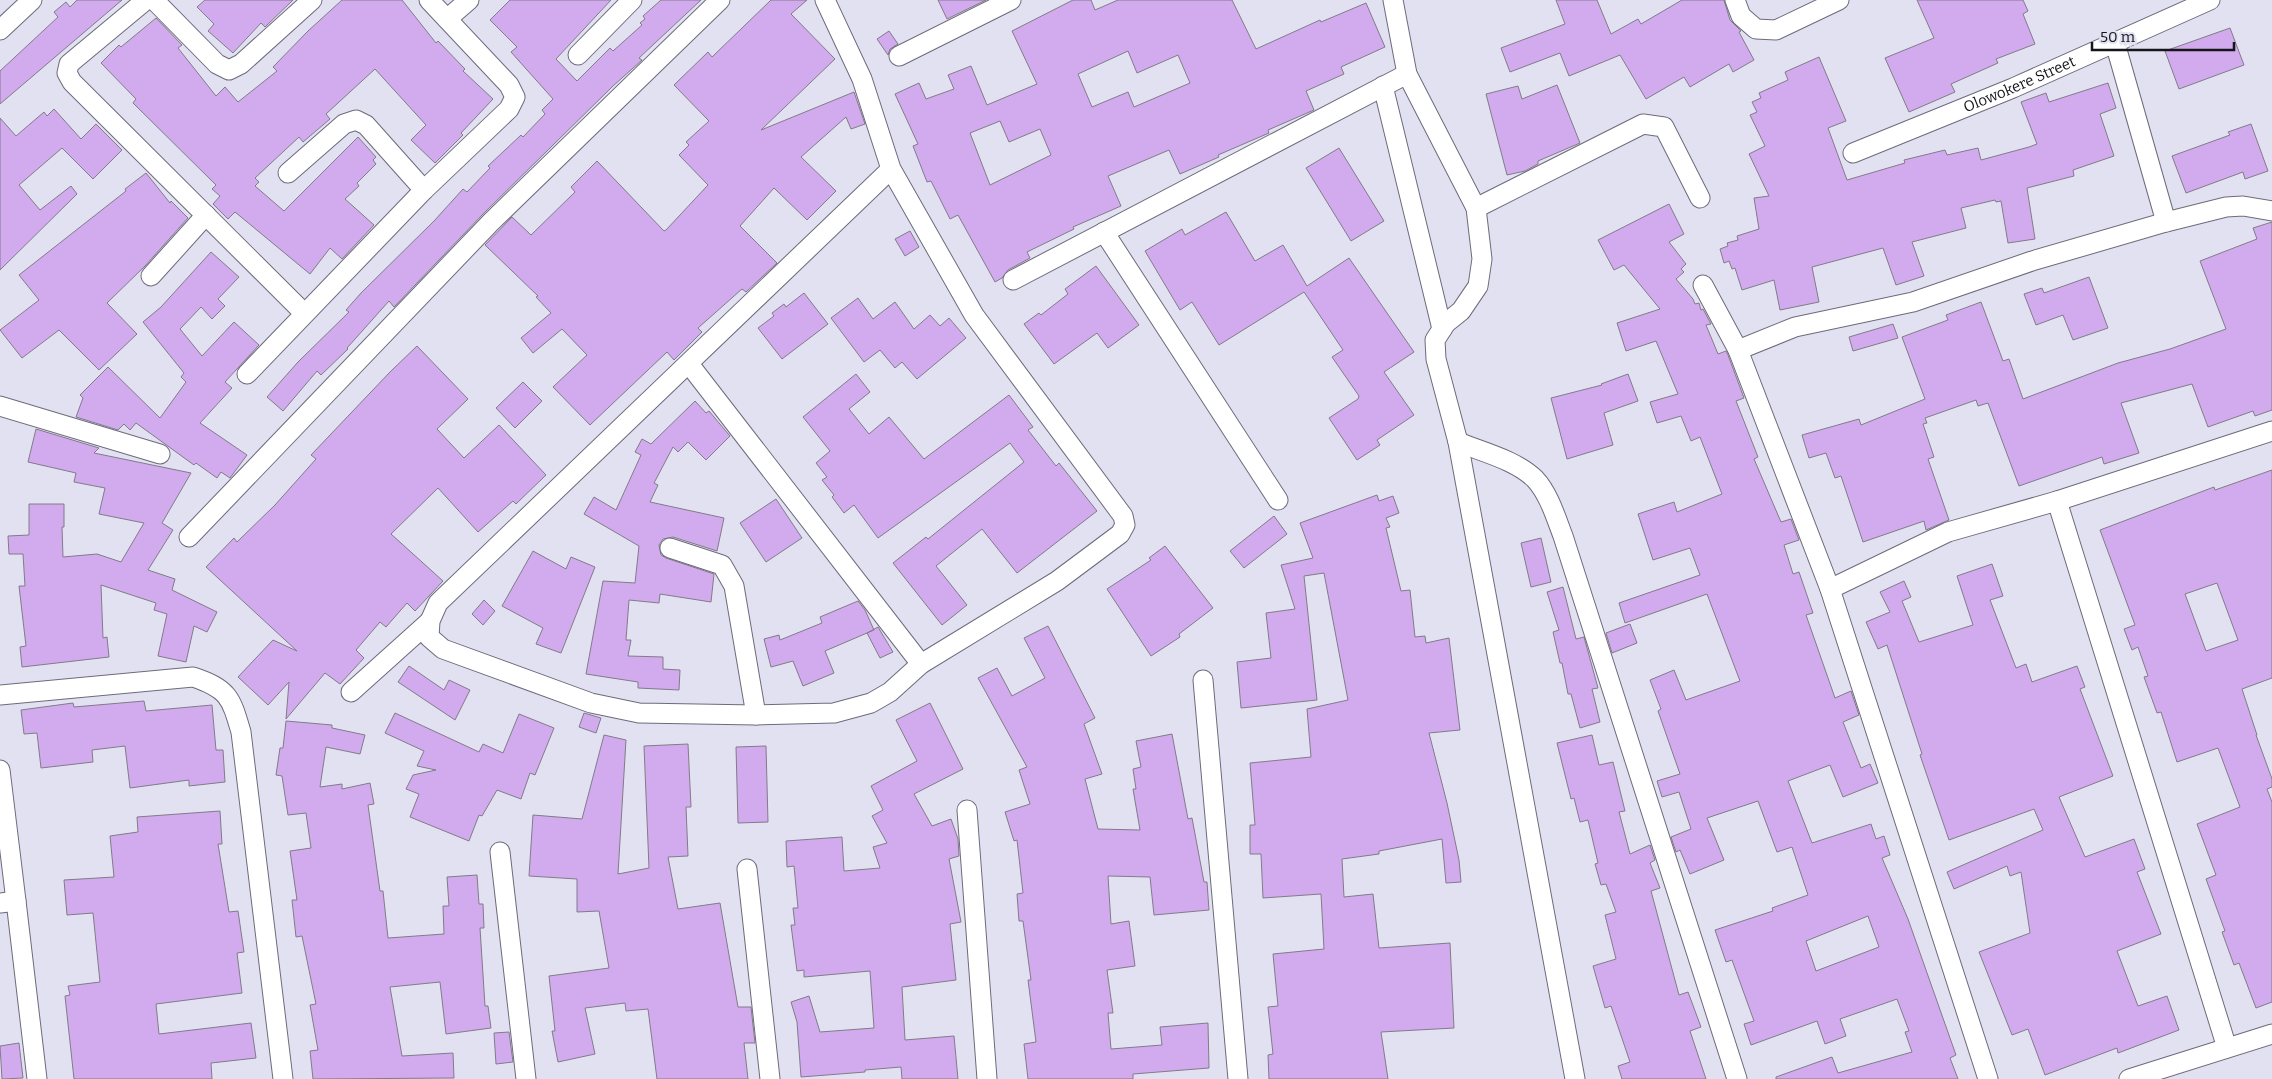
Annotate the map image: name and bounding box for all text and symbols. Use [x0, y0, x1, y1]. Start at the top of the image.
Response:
scale bar [2092, 20, 2234, 52]
text: 50 m [2100, 28, 2136, 46]
street label: Olowokere Street [1961, 52, 2079, 116]

